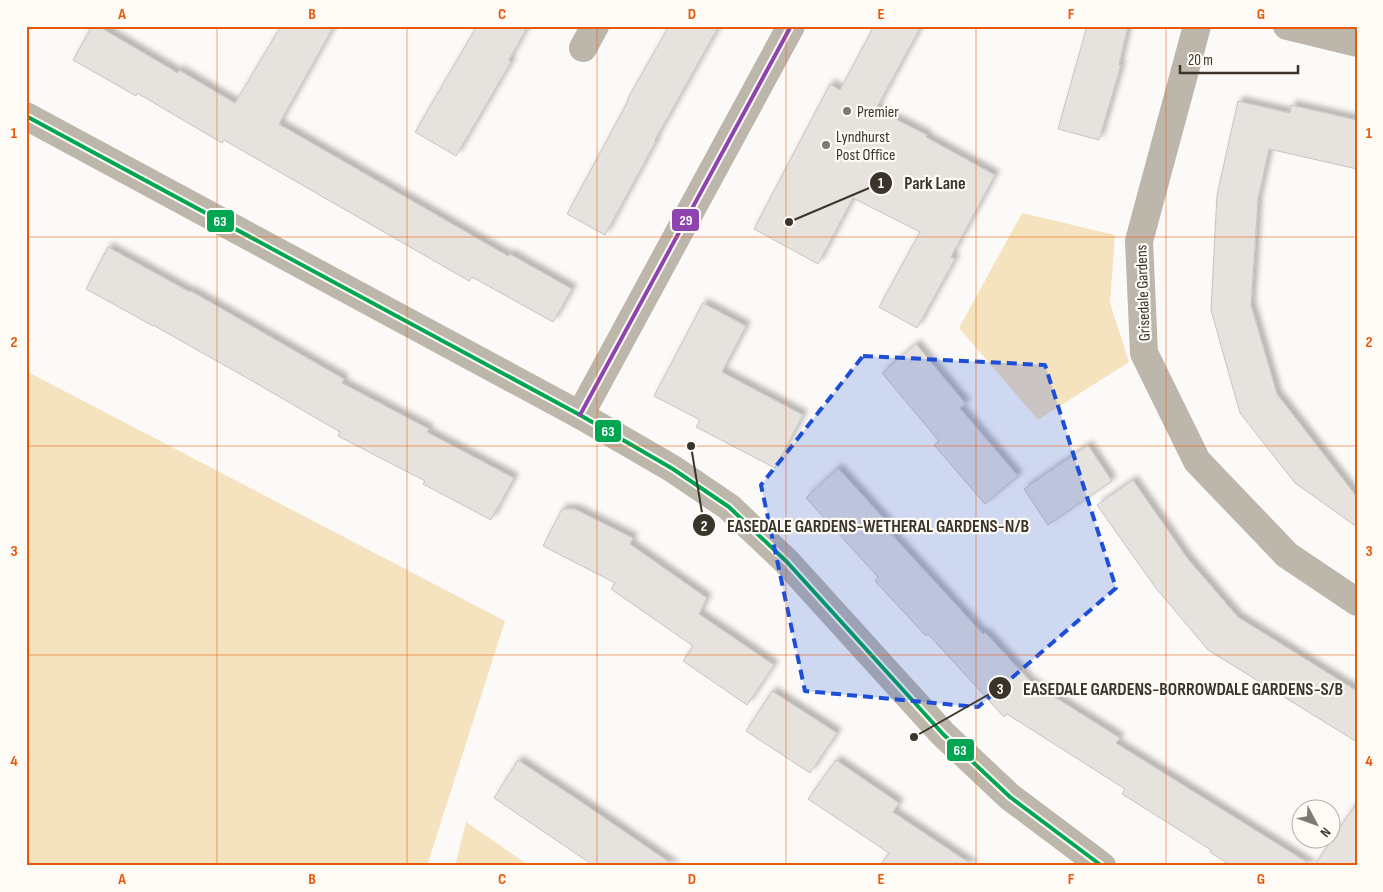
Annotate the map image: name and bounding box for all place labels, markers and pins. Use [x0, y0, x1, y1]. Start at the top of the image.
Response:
place label: Premier [857, 103, 899, 122]
marker: Premier [841, 105, 853, 117]
place label: Lyndhurst Post Office [836, 128, 895, 165]
marker: Lyndhurst Post Office [820, 139, 832, 151]
callout: Park Lane [869, 166, 975, 199]
callout: EASEDALE GARDENS-WETHERAL GARDENS-N/B [692, 509, 1039, 542]
callout: EASEDALE GARDENS-BORROWDALE GARDENS-S/B [988, 672, 1353, 705]

